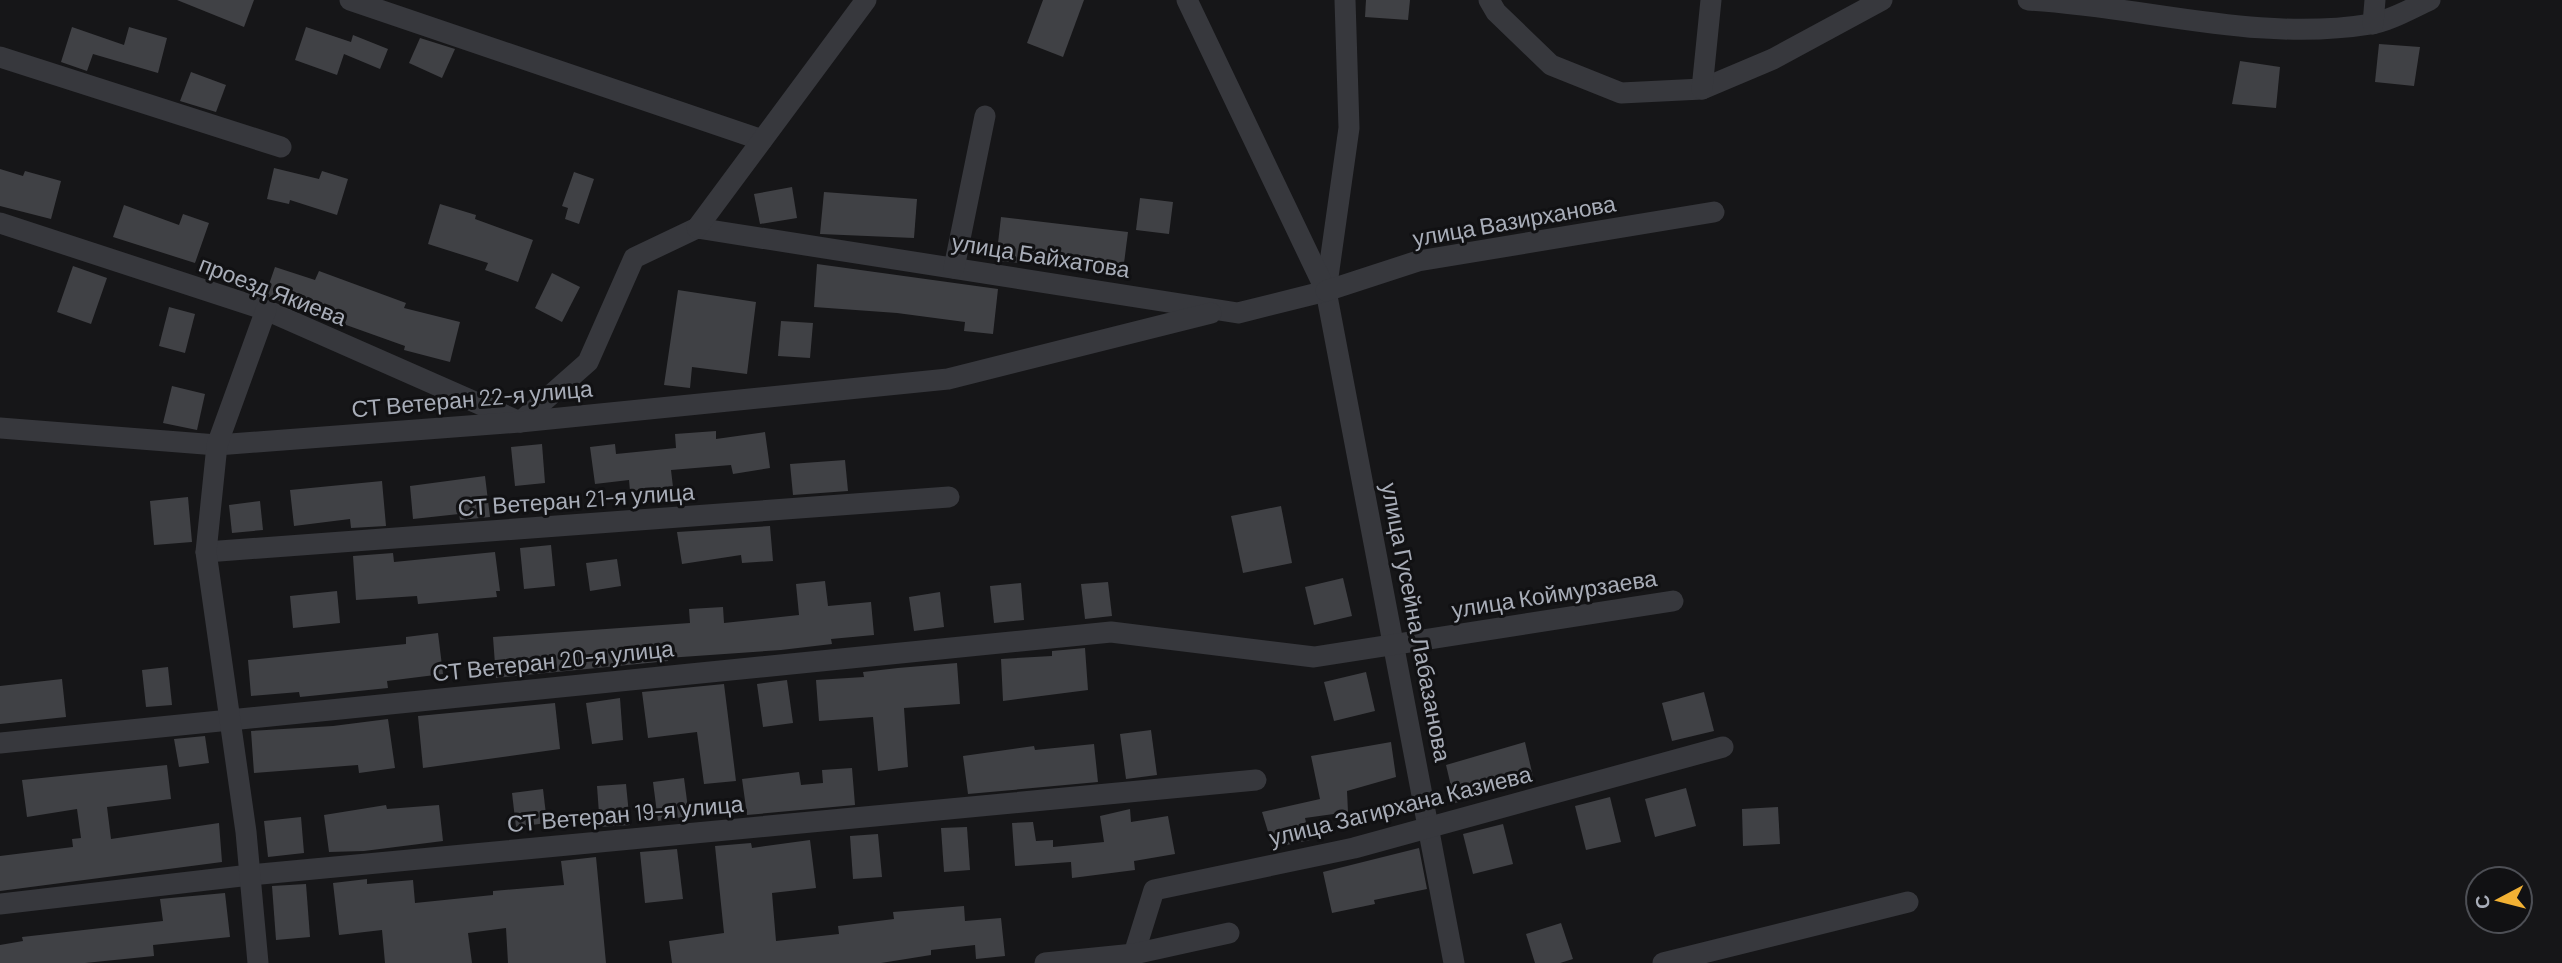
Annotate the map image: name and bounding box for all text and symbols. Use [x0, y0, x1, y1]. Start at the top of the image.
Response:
street label: улица Вазирханова [1410, 188, 1618, 252]
street label: улица Байхатова [950, 227, 1132, 283]
street label: проезд Якиева [195, 249, 351, 331]
street label: СТ Ветеран 22-я улица [350, 373, 594, 422]
street label: СТ Ветеран 21-я улица [457, 477, 696, 521]
street label: улица Гусейна Лабазанова [1376, 480, 1458, 764]
street label: улица Коймурзаева [1449, 563, 1659, 623]
street label: СТ Ветеран 20-я улица [431, 633, 675, 687]
street label: улица Загирхана Казиева [1266, 759, 1534, 851]
street label: СТ Ветеран 19-я улица [506, 789, 745, 837]
north arrow [2464, 865, 2534, 935]
text: С [2469, 894, 2494, 910]

